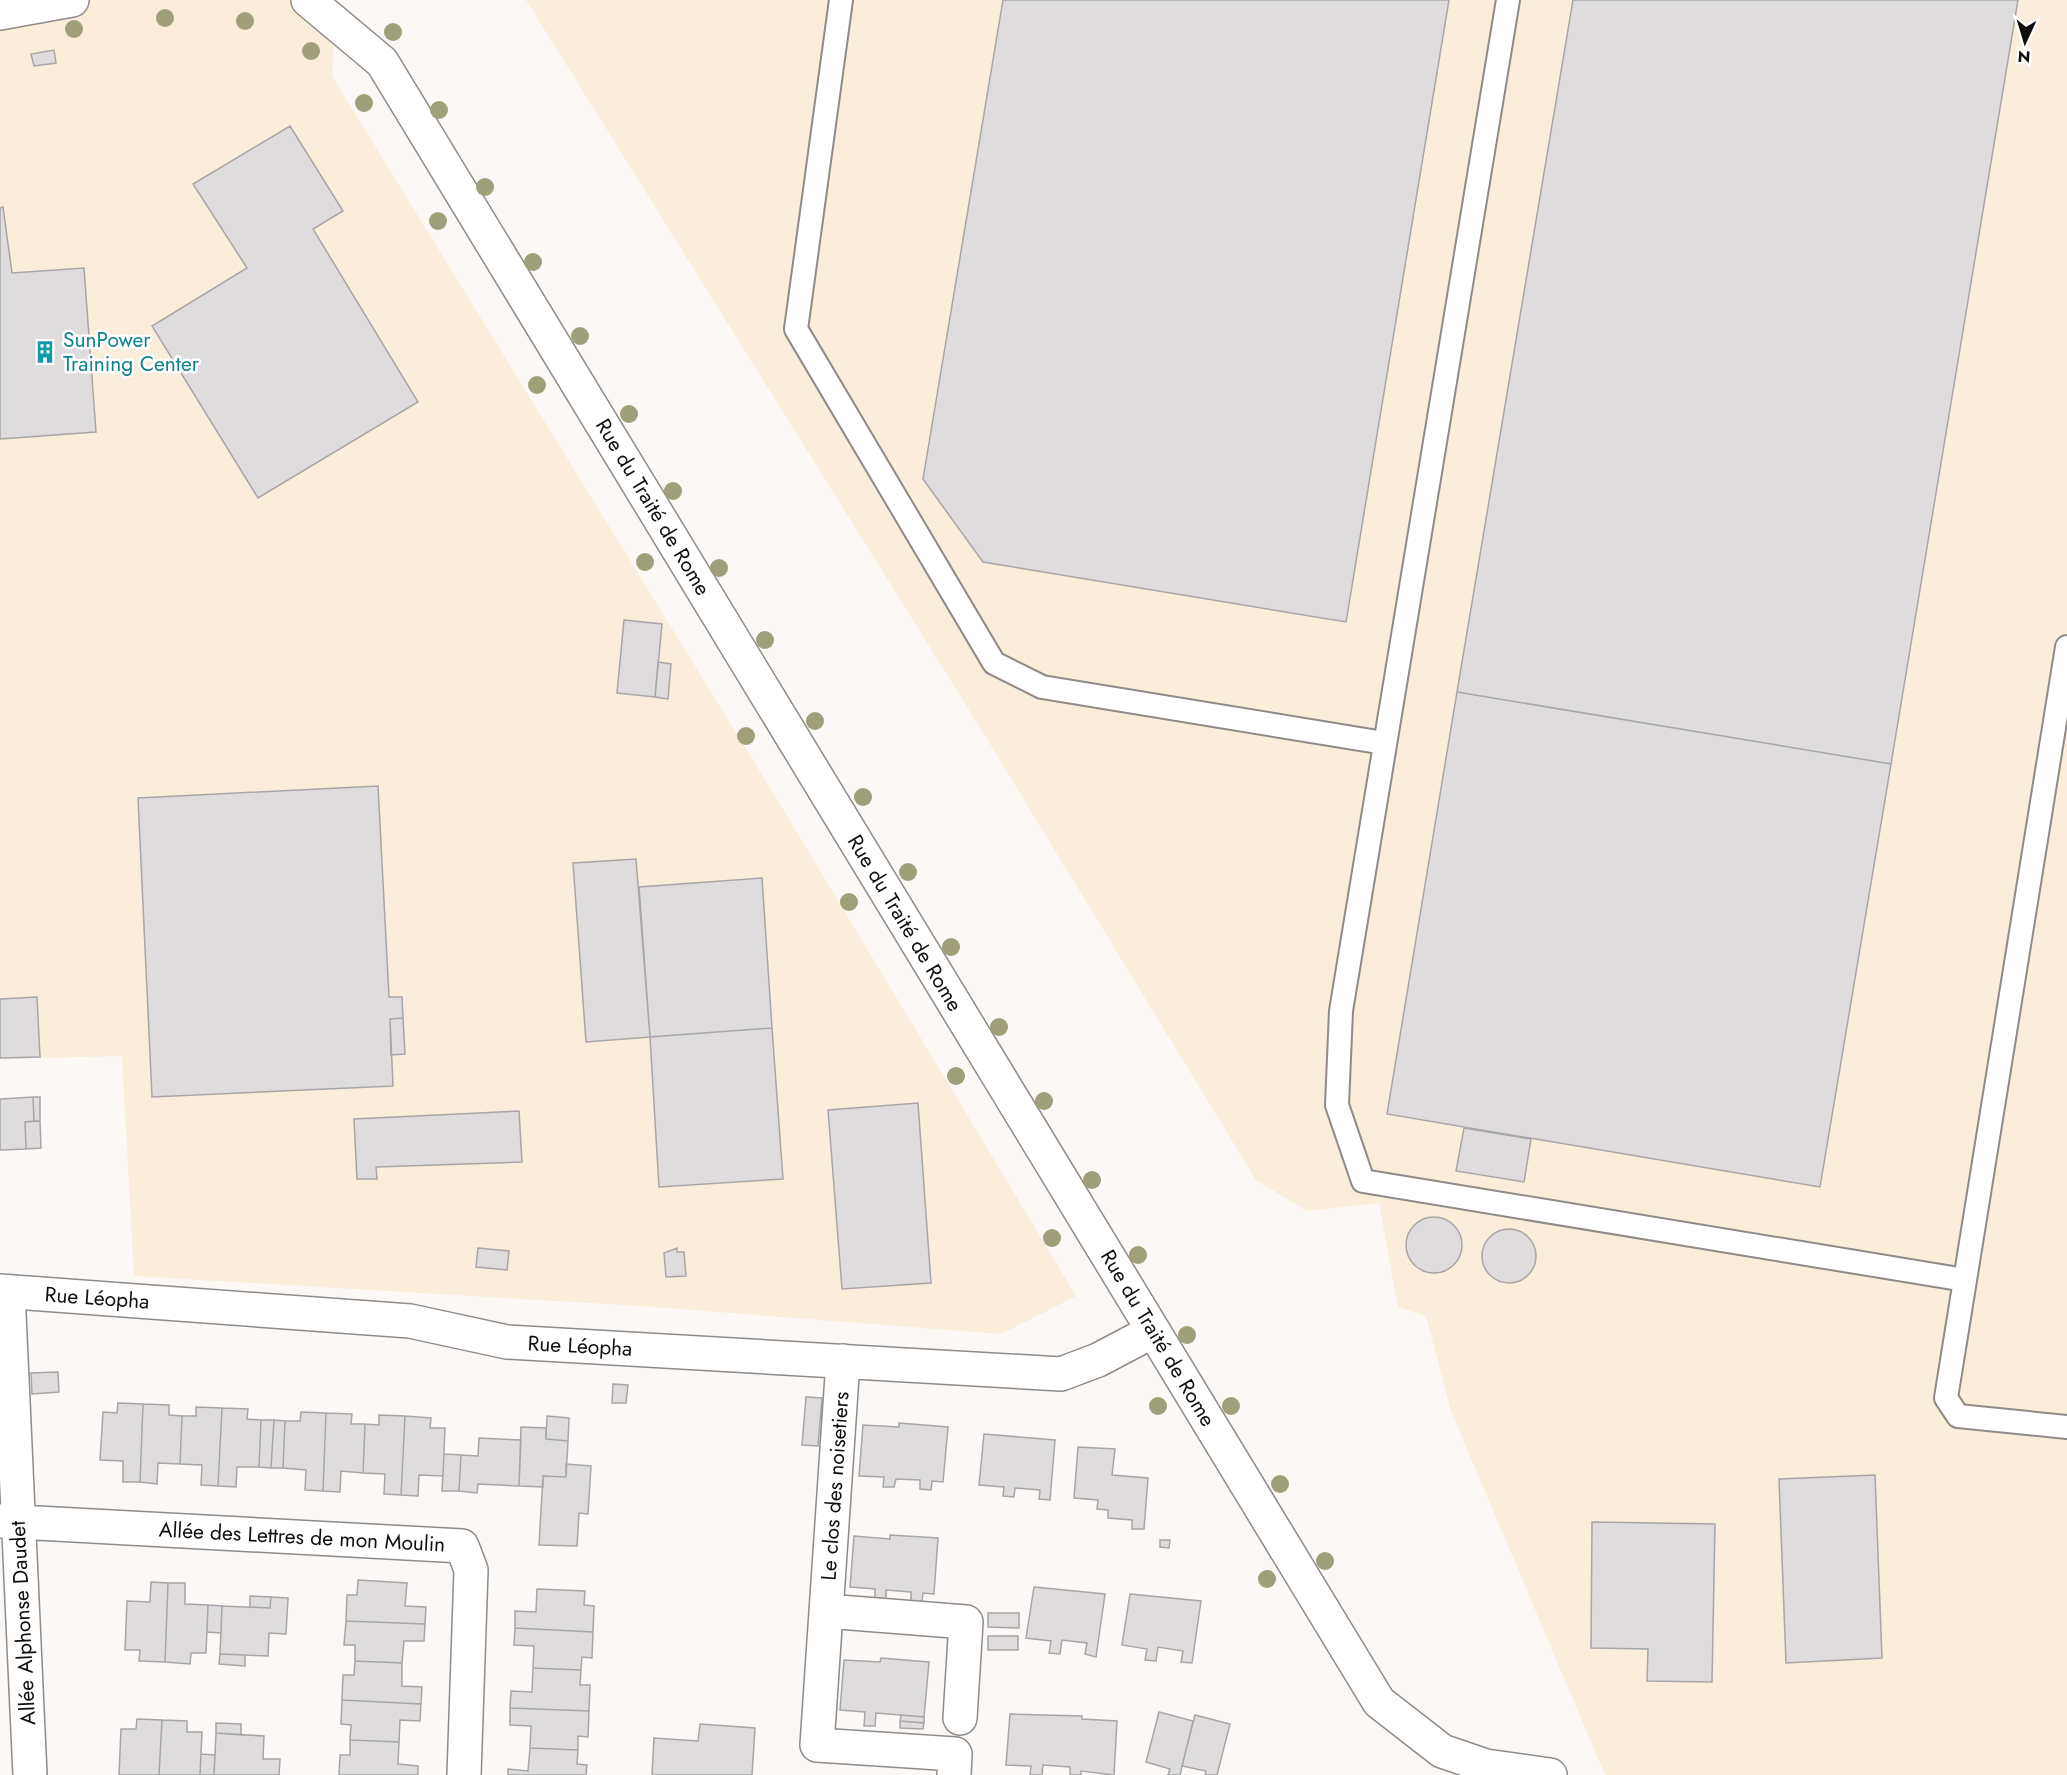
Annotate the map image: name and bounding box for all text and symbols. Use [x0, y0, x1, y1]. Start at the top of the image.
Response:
north arrow [1995, 12, 2055, 72]
text: N [2017, 45, 2031, 68]
place label: SunPower Training Center [63, 325, 200, 379]
building icon: SunPower Training Center [32, 339, 58, 365]
street label: Rue du Traité de Rome [588, 413, 718, 601]
street label: Rue du Traité de Rome [840, 829, 970, 1017]
street label: Rue du Traité de Rome [1093, 1244, 1223, 1432]
street label: Rue Léopha [44, 1279, 150, 1317]
street label: Rue Léopha [527, 1328, 633, 1364]
street label: Le clos des noisetiers [813, 1390, 857, 1582]
street label: Allée des Lettres de mon Moulin [158, 1515, 446, 1559]
street label: Allée Alphonse Daudet [3, 1520, 43, 1726]

